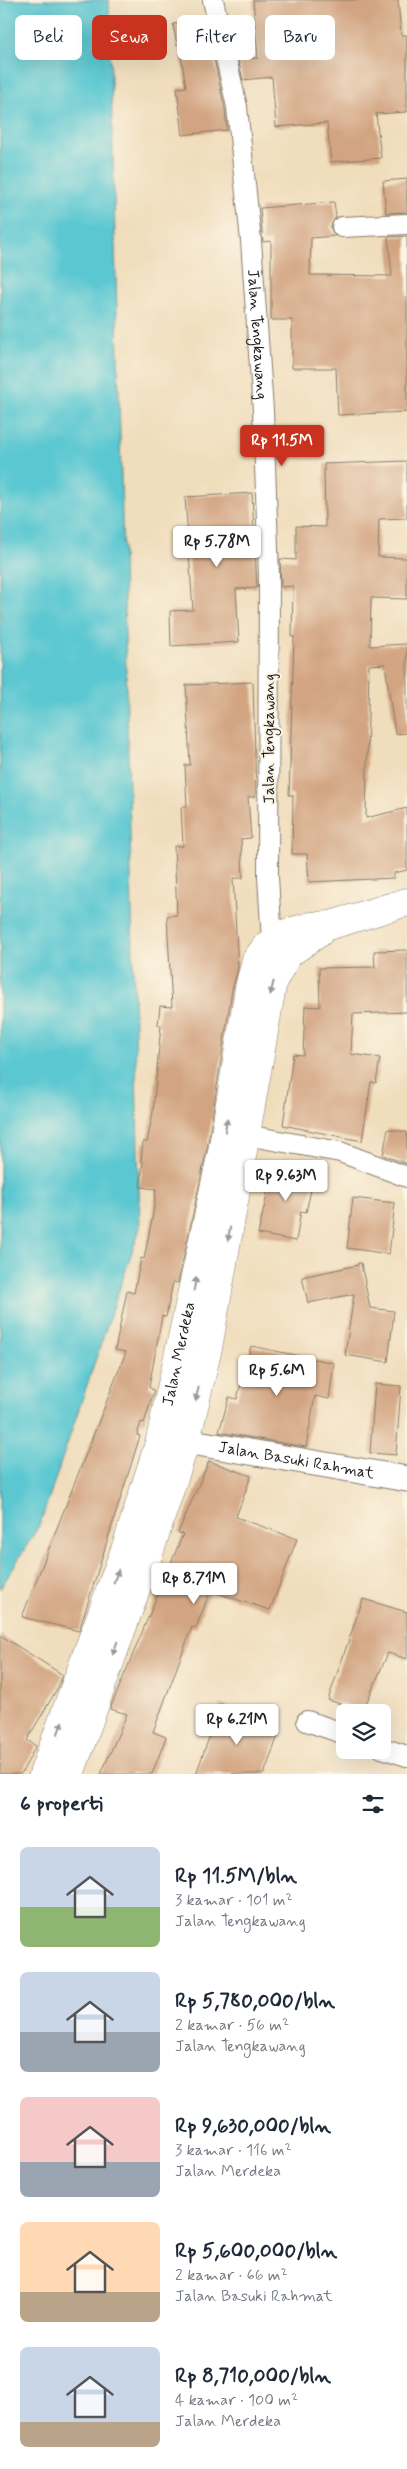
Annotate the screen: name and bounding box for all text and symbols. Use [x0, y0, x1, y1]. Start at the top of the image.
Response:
chip: Beli [15, 15, 82, 60]
chip: Sewa [92, 15, 167, 60]
chip: Filter [177, 15, 255, 60]
chip: Baru [265, 15, 335, 60]
street label: Jalan Tengkawang [243, 268, 273, 400]
pin: Rp 11.5M [230, 424, 334, 467]
text: Rp 11.5M [251, 430, 313, 451]
pin: Rp 5.78M [165, 526, 269, 568]
text: Rp 5.78M [184, 531, 250, 552]
street label: Jalan Tengkawang [259, 674, 281, 804]
one-way arrow [268, 981, 276, 996]
one-way arrow [223, 1116, 231, 1132]
pin: Rp 9.63M [234, 1160, 338, 1202]
text: Rp 9.63M [256, 1165, 316, 1186]
one-way arrow [224, 1227, 232, 1243]
one-way arrow [191, 1276, 199, 1292]
street label: Jalan Merdeka [157, 1300, 200, 1408]
pin: Rp 5.6M [231, 1354, 323, 1397]
text: Rp 5.6M [249, 1360, 305, 1381]
one-way arrow [193, 1386, 201, 1401]
street label: Jalan Basuki Rahmat [217, 1436, 377, 1484]
pin: Rp 8.71M [142, 1562, 246, 1605]
one-way arrow [113, 1568, 120, 1583]
text: Rp 8.71M [162, 1568, 226, 1589]
one-way arrow [111, 1641, 119, 1656]
pin: Rp 6.21M [185, 1704, 289, 1746]
map controls [336, 1704, 391, 1759]
button: layers [336, 1704, 391, 1759]
text: Rp 6.21M [207, 1709, 267, 1730]
one-way arrow [56, 1720, 64, 1735]
text: 6 properti [20, 1790, 103, 1818]
icon: filters [359, 1790, 387, 1818]
text: Rp 11.5M/bln [175, 1862, 297, 1890]
icon: home [60, 1867, 120, 1927]
text: 3 kamar · 101 m² [175, 1890, 293, 1911]
text: Jalan Tengkawang [175, 1911, 306, 1932]
text: Rp 5,780,000/bln [175, 1987, 335, 2015]
icon: home [60, 1992, 120, 2052]
text: 2 kamar · 56 m² [175, 2015, 289, 2036]
text: Jalan Tengkawang [175, 2036, 306, 2057]
text: Rp 9,630,000/bln [175, 2112, 331, 2140]
icon: home [60, 2117, 120, 2177]
text: 3 kamar · 116 m² [175, 2140, 292, 2161]
text: Jalan Merdeka [175, 2161, 281, 2182]
text: Rp 5,600,000/bln [175, 2237, 337, 2265]
icon: home [60, 2242, 120, 2302]
text: 2 kamar · 66 m² [175, 2265, 288, 2286]
text: Jalan Basuki Rahmat [175, 2286, 333, 2307]
text: Rp 8,710,000/bln [175, 2362, 331, 2390]
icon: home [60, 2367, 120, 2427]
text: 4 kamar · 100 m² [175, 2390, 298, 2411]
text: Jalan Merdeka [175, 2411, 281, 2432]

